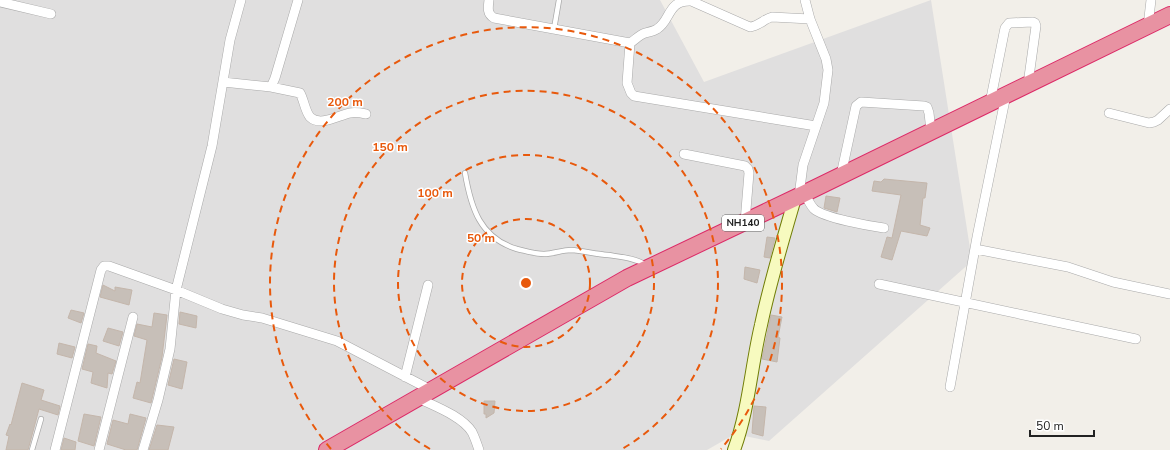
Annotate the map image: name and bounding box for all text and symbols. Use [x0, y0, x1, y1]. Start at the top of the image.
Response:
text: 200 m [327, 94, 363, 110]
text: 150 m [372, 139, 408, 155]
text: 100 m [417, 185, 453, 201]
road number: NH140 [722, 215, 764, 231]
text: 50 m [467, 230, 495, 246]
centre of rings [519, 276, 533, 290]
scale bar [1030, 412, 1094, 438]
text: 50 m [1036, 418, 1064, 434]

